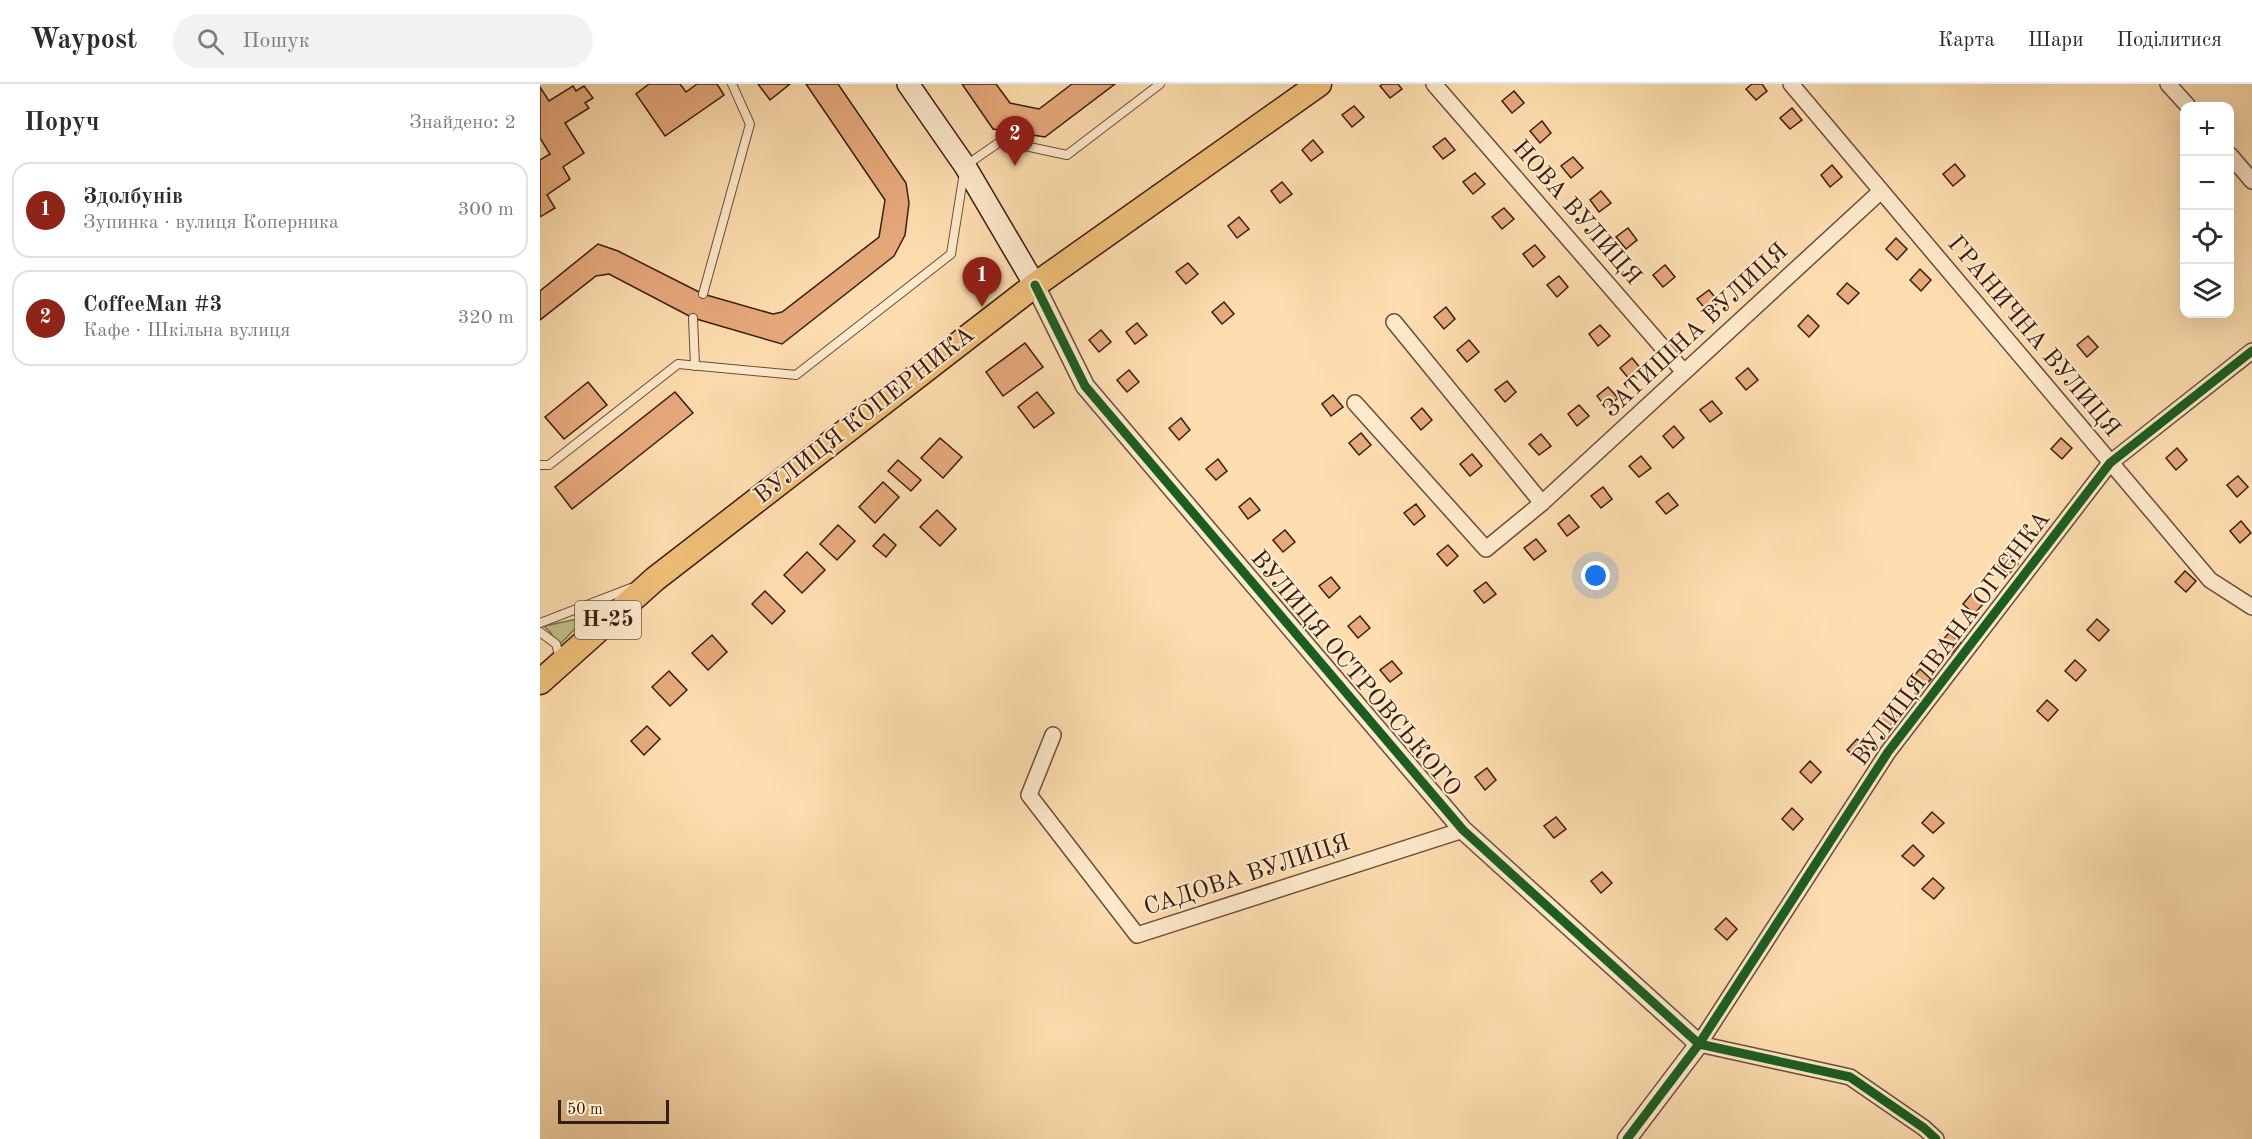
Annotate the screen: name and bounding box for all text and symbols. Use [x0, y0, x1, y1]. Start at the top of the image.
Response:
search box [173, 14, 593, 68]
icon: search [194, 25, 227, 58]
text: Waypost [30, 27, 137, 55]
text: Пошук [242, 30, 310, 52]
text: Карта [1938, 30, 1995, 51]
text: Шари [2028, 30, 2083, 51]
text: Поділитися [2116, 30, 2222, 51]
map controls [2180, 102, 2234, 318]
button: + [2180, 102, 2234, 156]
text: Поруч [24, 110, 100, 136]
text: Знайдено: 2 [409, 113, 516, 133]
pin: 2 [996, 116, 1034, 166]
street label: НОВА ВУЛИЦЯ [1507, 136, 1645, 290]
button: − [2180, 156, 2234, 210]
text: Здолбунів [83, 186, 183, 208]
text: 1 [40, 200, 51, 220]
text: 300 m [458, 200, 514, 220]
button: locate [2180, 210, 2234, 264]
text: Зупинка · вулиця Коперника [83, 213, 339, 233]
street label: ГРАНИЧНА ВУЛИЦЯ [1942, 232, 2124, 442]
street label: ЗАТИШНА ВУЛИЦЯ [1599, 239, 1793, 423]
pin: 1 [962, 258, 1002, 307]
button: layers [2180, 264, 2234, 318]
text: CoffeeMan #3 [83, 294, 222, 316]
text: 2 [40, 308, 51, 328]
text: 320 m [458, 308, 514, 328]
text: Кафе · Шкільна вулиця [83, 321, 290, 341]
street label: ВУЛИЦЯ КОПЕРНИКА [750, 323, 980, 509]
street label: ВУЛИЦЯ ІВАНА ОГІЄНКА [1849, 507, 2055, 771]
street label: ВУЛИЦЯ ОСТРОВСЬКОГО [1245, 547, 1465, 801]
your location [1581, 561, 1610, 590]
road number: Н-25 [575, 601, 641, 639]
street label: САДОВА ВУЛИЦЯ [1141, 831, 1353, 921]
scale bar [558, 1097, 669, 1124]
text: 50 m [567, 1102, 603, 1118]

